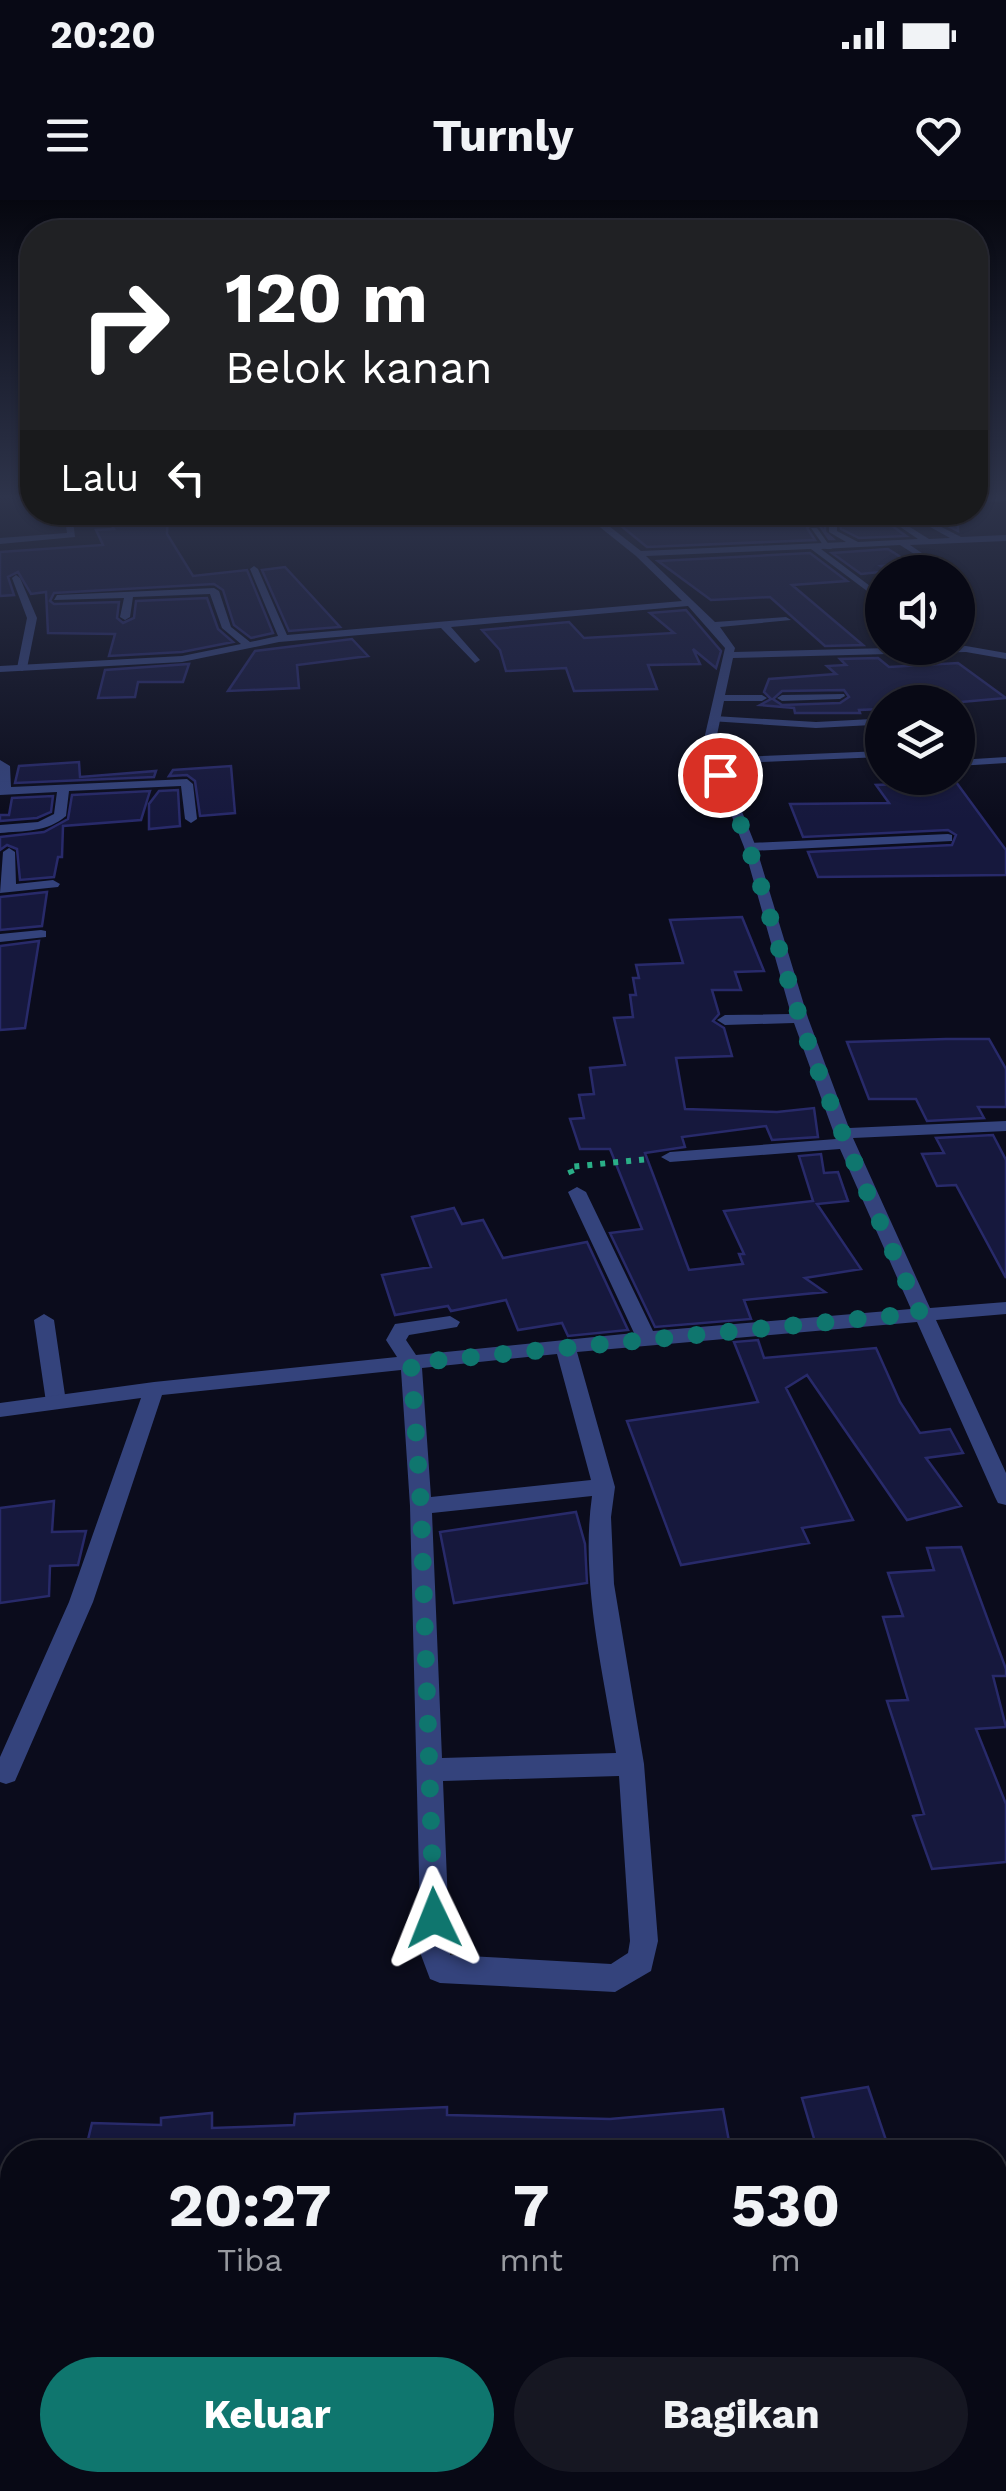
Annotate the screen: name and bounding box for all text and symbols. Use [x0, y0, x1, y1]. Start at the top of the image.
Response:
text: 20:20 [50, 13, 156, 57]
icon: menu [40, 108, 95, 163]
icon: heart [911, 108, 966, 163]
text: Turnly [432, 109, 574, 162]
text: 120 m [225, 257, 428, 339]
icon: right [60, 260, 190, 390]
text: Belok kanan [225, 341, 493, 394]
icon: left [159, 450, 214, 505]
text: Lalu [60, 456, 139, 500]
map controls [865, 555, 975, 795]
button: sound [865, 555, 975, 665]
button: layers [865, 685, 975, 795]
pin [678, 733, 763, 818]
icon: arrive [693, 748, 748, 803]
position arrow [382, 1866, 486, 1970]
text: 20:27 [168, 2170, 332, 2241]
text: 7 [513, 2170, 549, 2241]
text: 530 [731, 2170, 840, 2241]
text: Tiba [217, 2241, 283, 2279]
text: mnt [499, 2241, 563, 2279]
text: m [770, 2241, 801, 2279]
button: Keluar [40, 2357, 494, 2472]
button: Bagikan [514, 2357, 968, 2472]

